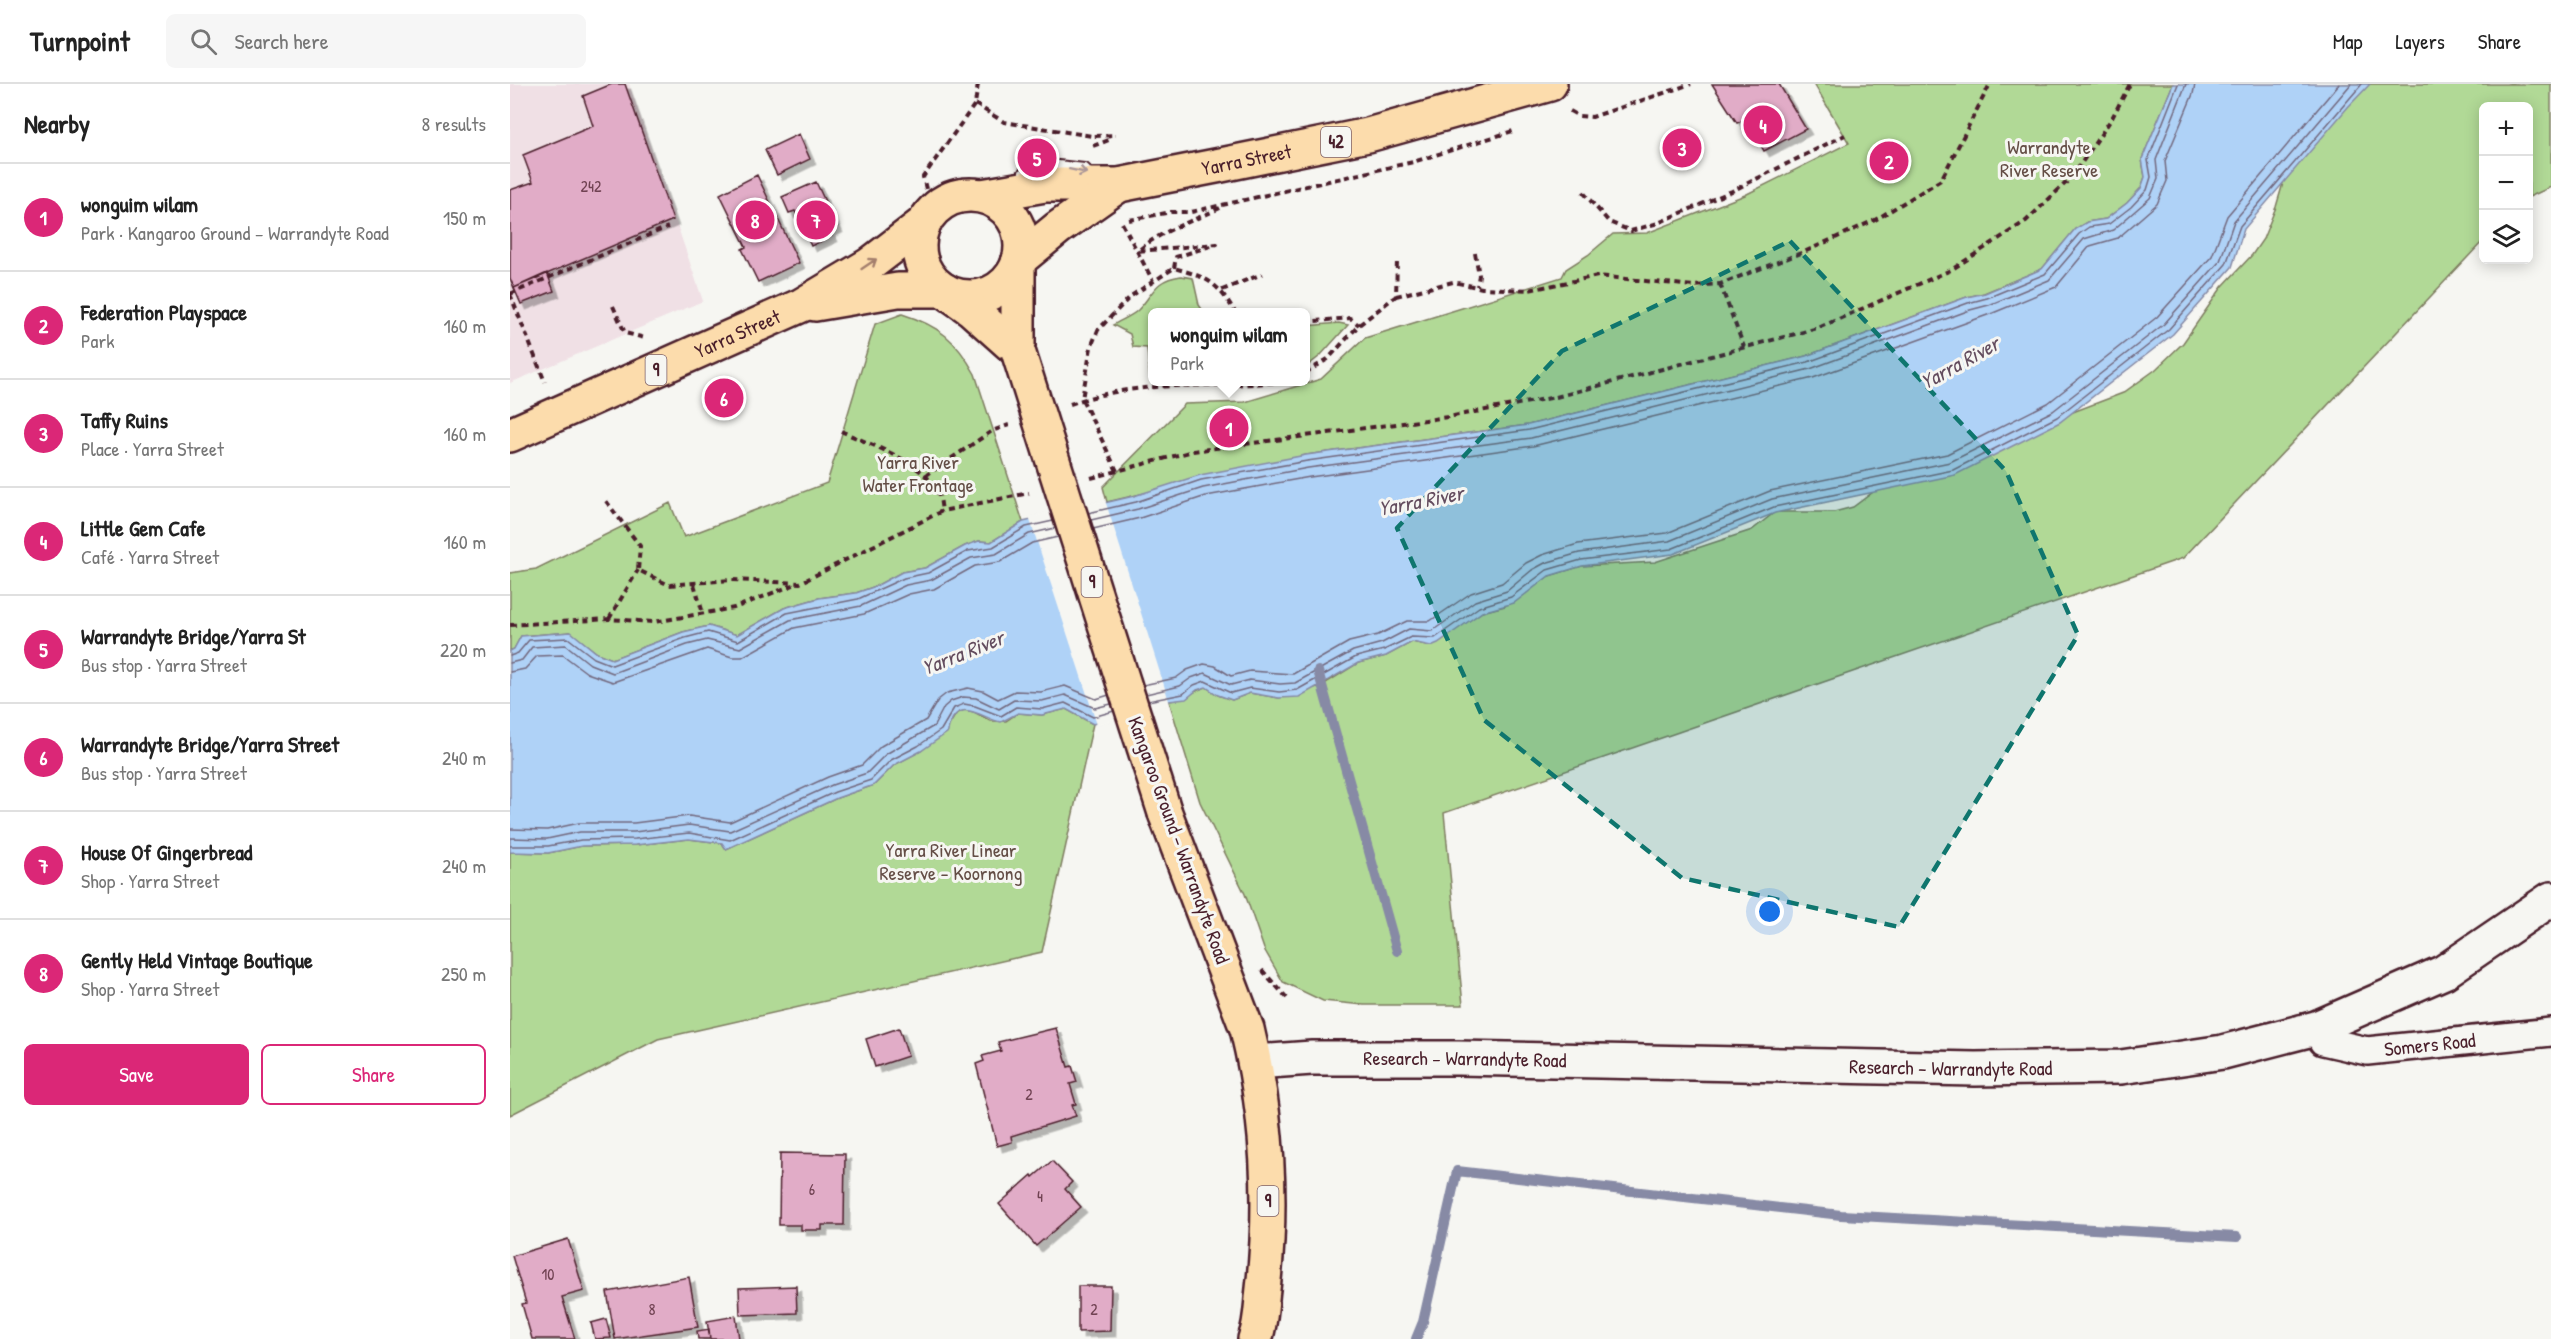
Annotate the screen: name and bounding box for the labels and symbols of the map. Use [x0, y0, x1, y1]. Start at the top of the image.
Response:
pin: 4 [1744, 102, 1782, 147]
pin: 3 [1662, 126, 1702, 170]
road number: 42 [1321, 127, 1351, 157]
park label: Warrandyte River Reserve [2000, 133, 2098, 183]
pin: 5 [1018, 136, 1056, 181]
street label: Yarra Street [1199, 137, 1295, 182]
pin: 2 [1870, 138, 1908, 184]
one-way arrow [1068, 166, 1087, 177]
house number: 242 [581, 175, 602, 197]
pin: 8 [736, 198, 774, 242]
pin: 7 [796, 198, 836, 242]
one-way arrow [861, 258, 877, 270]
street label: Yarra Street [690, 302, 785, 364]
water label: Yarra River [1915, 328, 2007, 396]
road number: 9 [646, 355, 666, 385]
pin: 6 [704, 376, 744, 420]
pin: 1 [1210, 406, 1248, 450]
park label: Yarra River Water Frontage [862, 448, 974, 498]
water label: Yarra River [1376, 478, 1469, 523]
road number: 9 [1082, 567, 1102, 597]
water label: Yarra River [918, 622, 1011, 682]
street label: Kangaroo Ground – Warrandyte Road [1122, 712, 1237, 967]
park label: Yarra River Linear Reserve - Koornong [880, 836, 1023, 886]
your location [1755, 897, 1784, 926]
street label: Somers Road [2383, 1026, 2477, 1062]
street label: Research – Warrandyte Road [1363, 1044, 1567, 1073]
street label: Research – Warrandyte Road [1849, 1052, 2053, 1082]
house number: 2 [1025, 1083, 1033, 1105]
house number: 6 [809, 1178, 815, 1200]
house number: 4 [1037, 1185, 1043, 1207]
road number: 9 [1258, 1186, 1278, 1216]
house number: 10 [542, 1263, 554, 1285]
house number: 8 [649, 1298, 656, 1320]
house number: 2 [1090, 1298, 1098, 1320]

